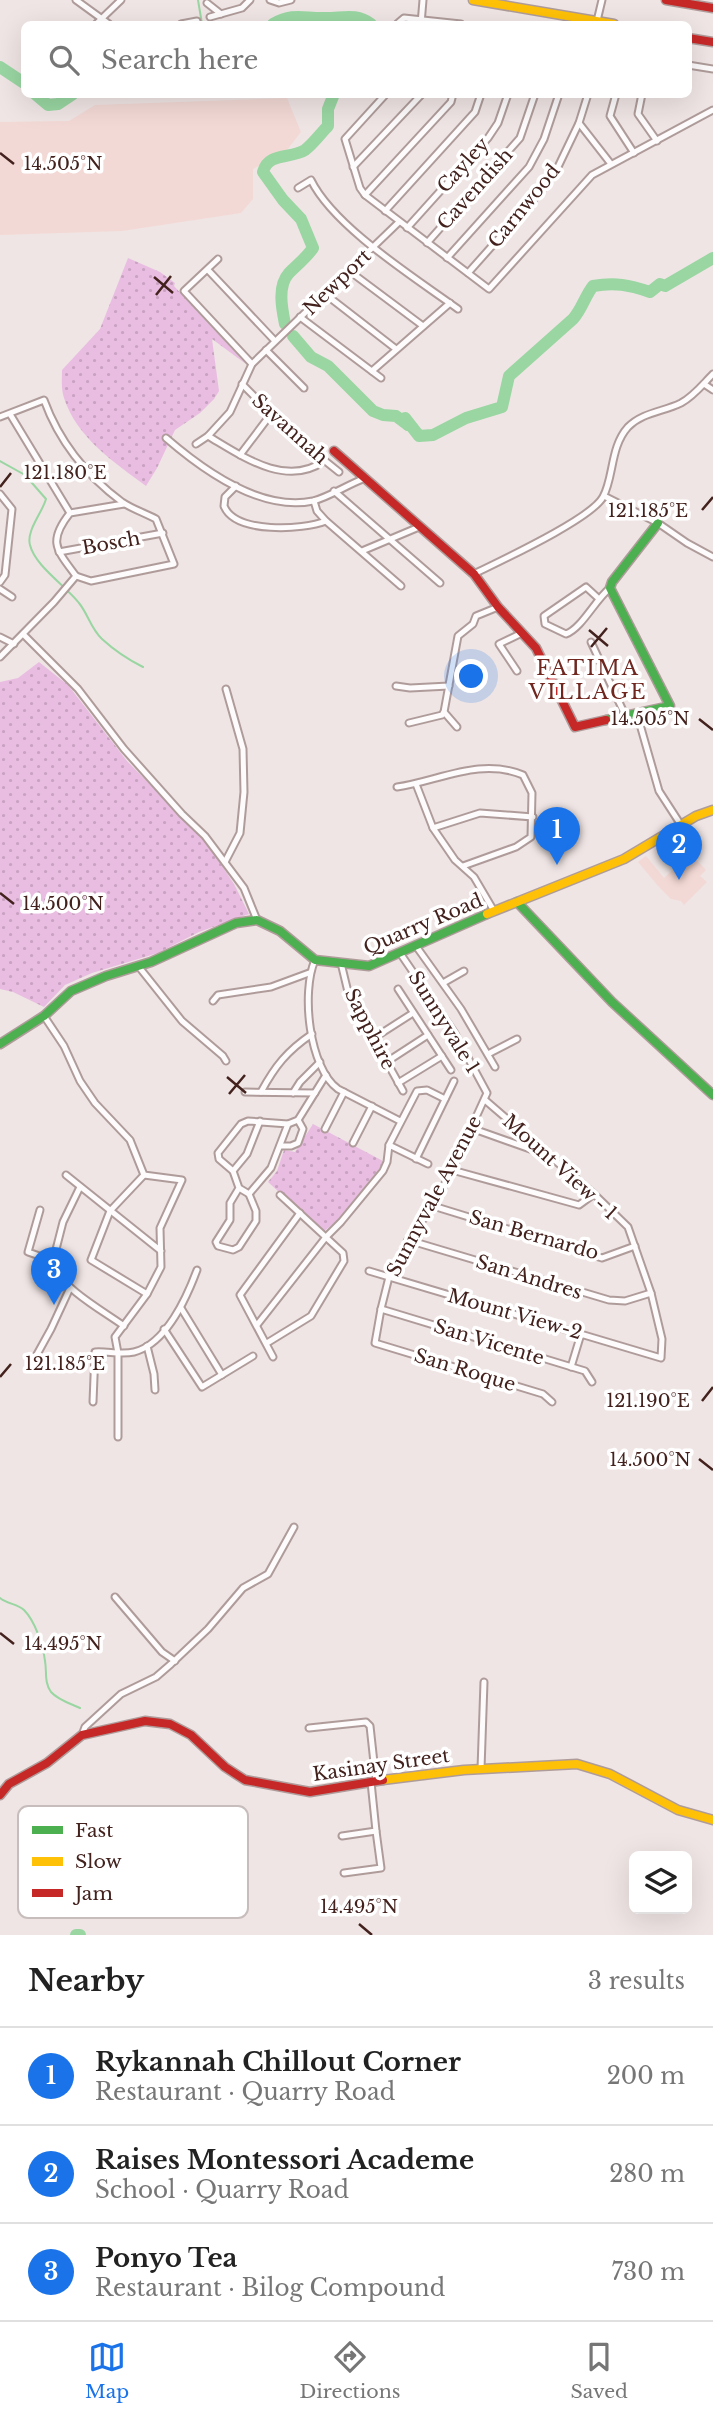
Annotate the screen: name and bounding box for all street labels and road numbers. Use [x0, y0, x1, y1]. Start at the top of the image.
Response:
street label: Cayley [432, 133, 494, 197]
street label: Cavendish [432, 144, 518, 234]
street label: Carnwood [483, 159, 565, 253]
street label: Newport [298, 244, 376, 320]
street label: Savannah [247, 389, 333, 469]
street label: Bosch [80, 527, 142, 559]
street label: Quarry Road [360, 889, 486, 959]
street label: Sunnyvale 1 [404, 967, 484, 1077]
street label: Sapphire [340, 985, 400, 1073]
street label: Mount View - 1 [498, 1110, 622, 1224]
street label: Sunnyvale Avenue [382, 1112, 486, 1280]
street label: San Bernardo [467, 1206, 601, 1264]
street label: San Andres [473, 1250, 585, 1304]
street label: Mount View-2 [445, 1284, 585, 1344]
street label: San Vicente [431, 1314, 547, 1370]
street label: San Roque [412, 1344, 518, 1396]
street label: Kasinay Street [311, 1744, 452, 1786]

